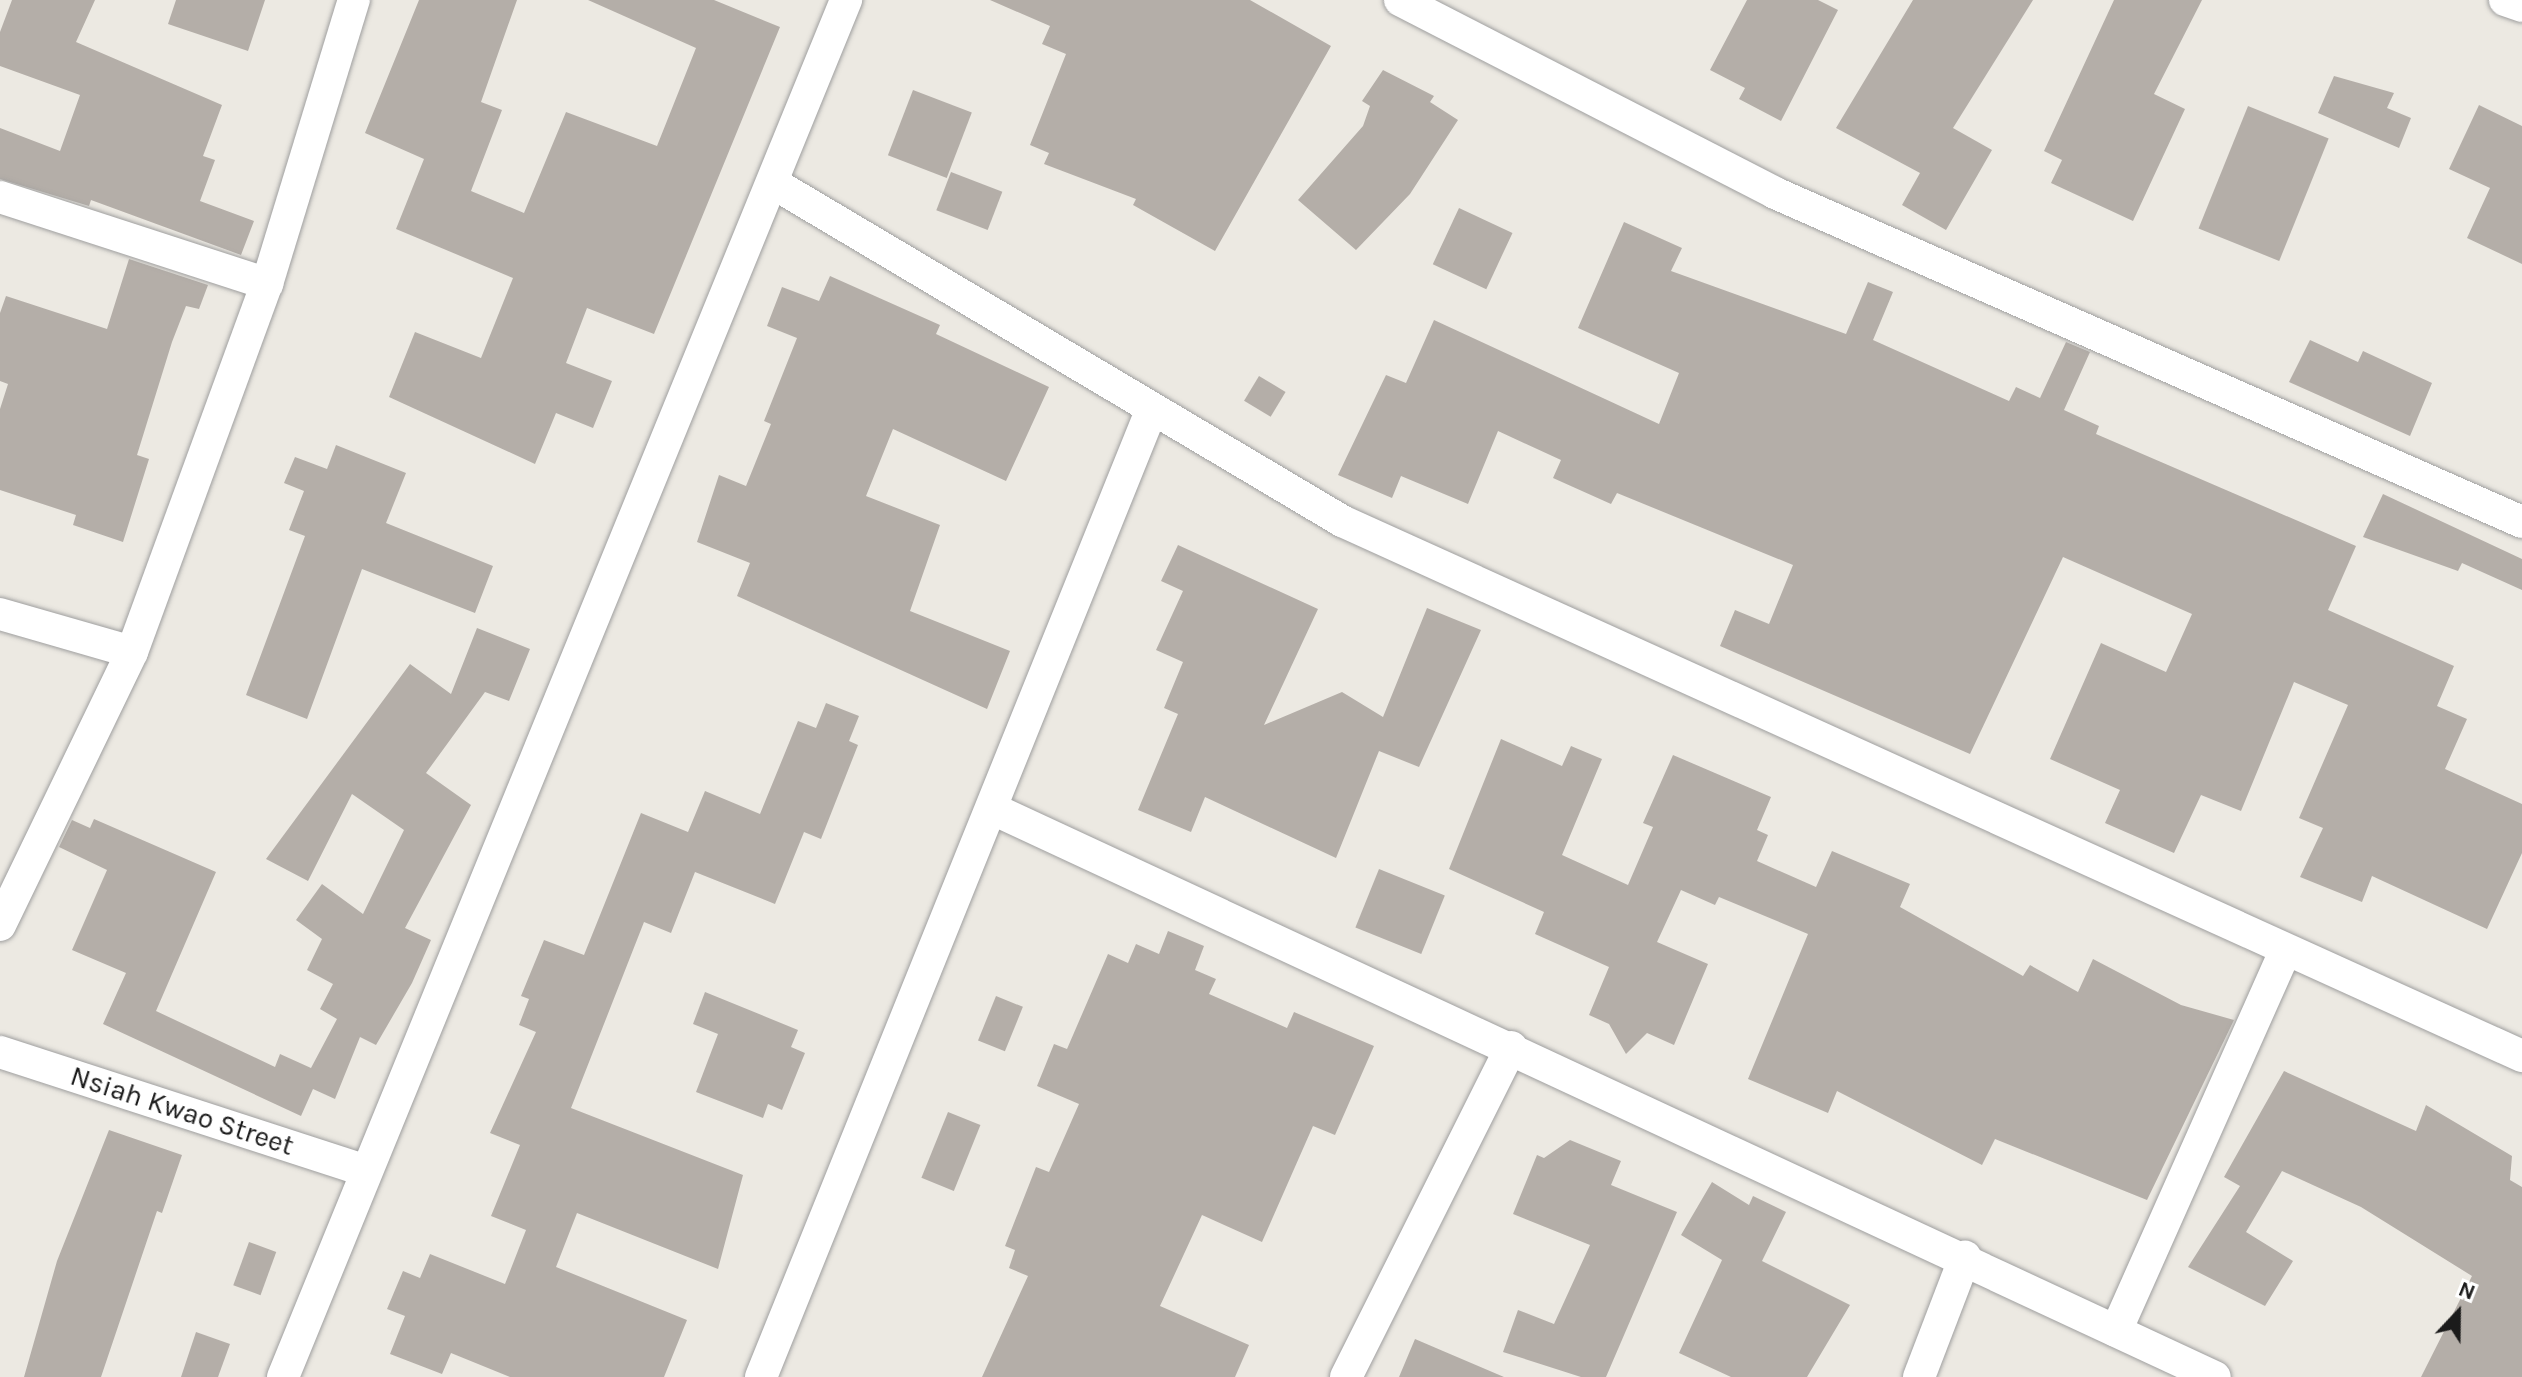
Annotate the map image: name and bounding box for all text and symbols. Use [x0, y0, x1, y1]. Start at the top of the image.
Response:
street label: Nsiah Kwao Street [66, 1059, 298, 1163]
north arrow [2418, 1273, 2498, 1353]
text: N [2455, 1276, 2479, 1306]

